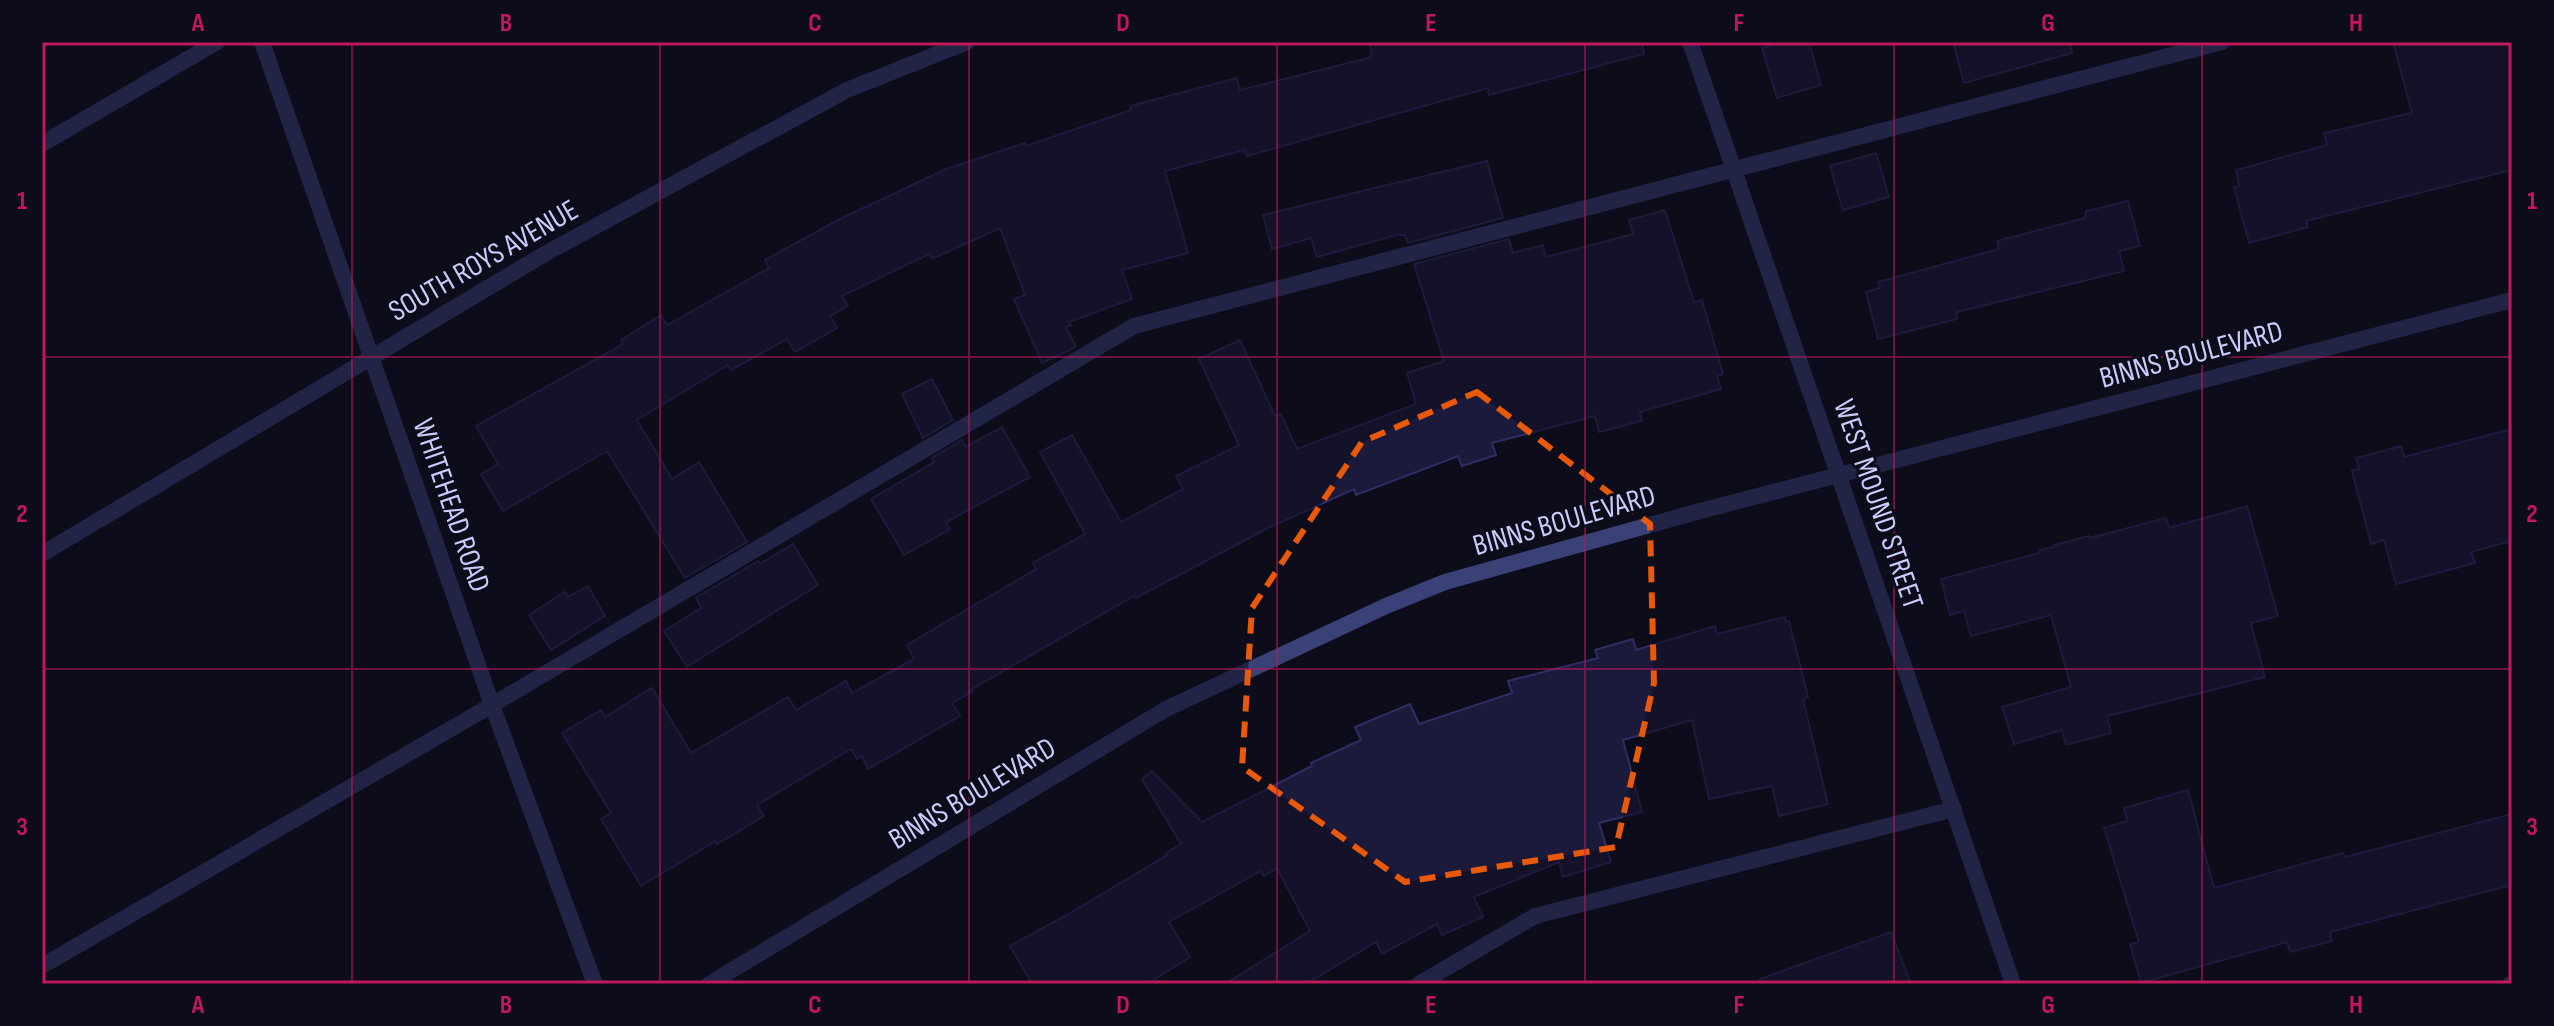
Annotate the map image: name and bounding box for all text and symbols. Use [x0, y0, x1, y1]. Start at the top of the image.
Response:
text: A [191, 8, 205, 39]
text: B [500, 8, 512, 39]
text: C [808, 8, 822, 39]
text: D [1116, 8, 1130, 39]
text: E [1425, 8, 1437, 39]
text: F [1734, 8, 1745, 39]
text: G [2041, 8, 2055, 39]
text: H [2349, 8, 2363, 39]
text: 1 [17, 186, 27, 217]
text: 1 [2527, 186, 2537, 217]
street label: SOUTH ROYS AVENUE [382, 192, 585, 330]
street label: BINNS BOULEVARD [2096, 313, 2287, 397]
street label: WEST MOUND STREET [1825, 395, 1931, 614]
street label: WHITEHEAD ROAD [405, 414, 498, 597]
street label: BINNS BOULEVARD [1469, 478, 1660, 564]
text: 2 [16, 499, 28, 530]
text: 2 [2526, 499, 2538, 530]
street label: BINNS BOULEVARD [883, 730, 1062, 858]
text: 3 [16, 812, 28, 843]
text: 3 [2526, 812, 2538, 843]
text: A [191, 990, 205, 1021]
text: B [500, 990, 512, 1021]
text: C [808, 990, 822, 1021]
text: D [1116, 990, 1130, 1021]
text: E [1425, 990, 1437, 1021]
text: F [1734, 990, 1745, 1021]
text: G [2041, 990, 2055, 1021]
text: H [2349, 990, 2363, 1021]

